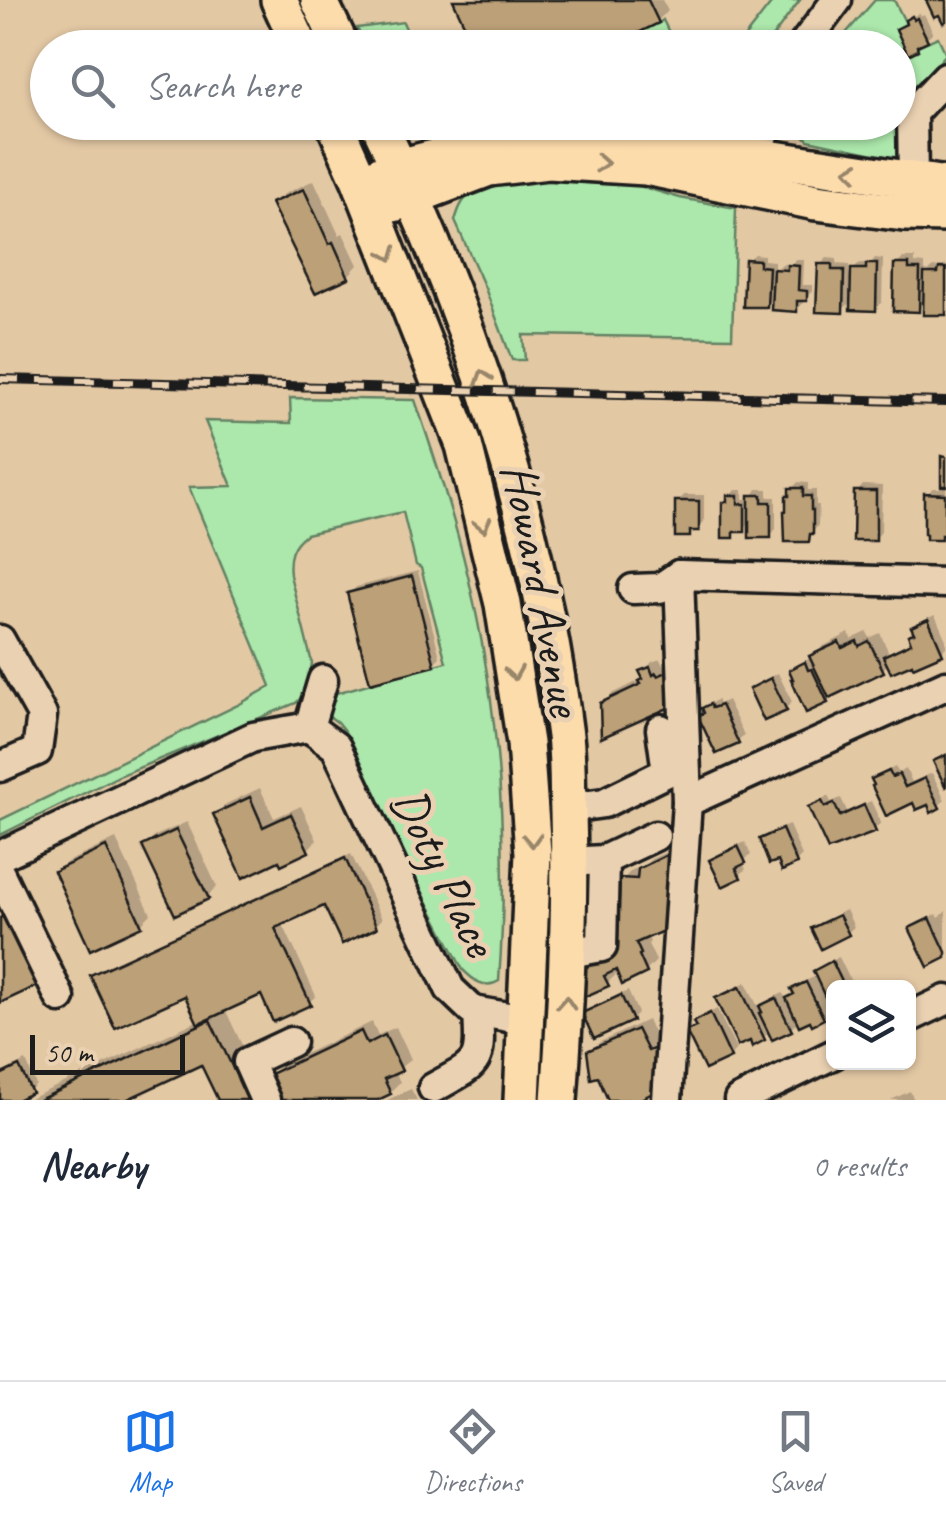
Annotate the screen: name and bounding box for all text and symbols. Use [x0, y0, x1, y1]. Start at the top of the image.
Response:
search box [30, 30, 916, 140]
icon: search [65, 58, 120, 113]
text: Search here [145, 62, 300, 109]
one-way arrow [594, 152, 610, 173]
one-way arrow [844, 162, 861, 183]
one-way arrow [378, 244, 398, 262]
one-way arrow [474, 369, 494, 386]
street label: Howard Avenue [487, 458, 598, 724]
one-way arrow [471, 516, 492, 533]
one-way arrow [502, 665, 523, 681]
street label: Doty Place [377, 777, 513, 968]
one-way arrow [521, 832, 542, 848]
map controls [826, 980, 916, 1070]
button: layers [826, 980, 916, 1070]
one-way arrow [554, 994, 576, 1010]
scale bar [30, 1030, 185, 1074]
text: 50 m [45, 1035, 93, 1070]
text: Nearby [40, 1139, 146, 1192]
text: 0 results [812, 1145, 906, 1186]
tab: Map [123, 1404, 178, 1499]
tab: Directions [424, 1404, 522, 1499]
tab: Saved [768, 1404, 823, 1499]

